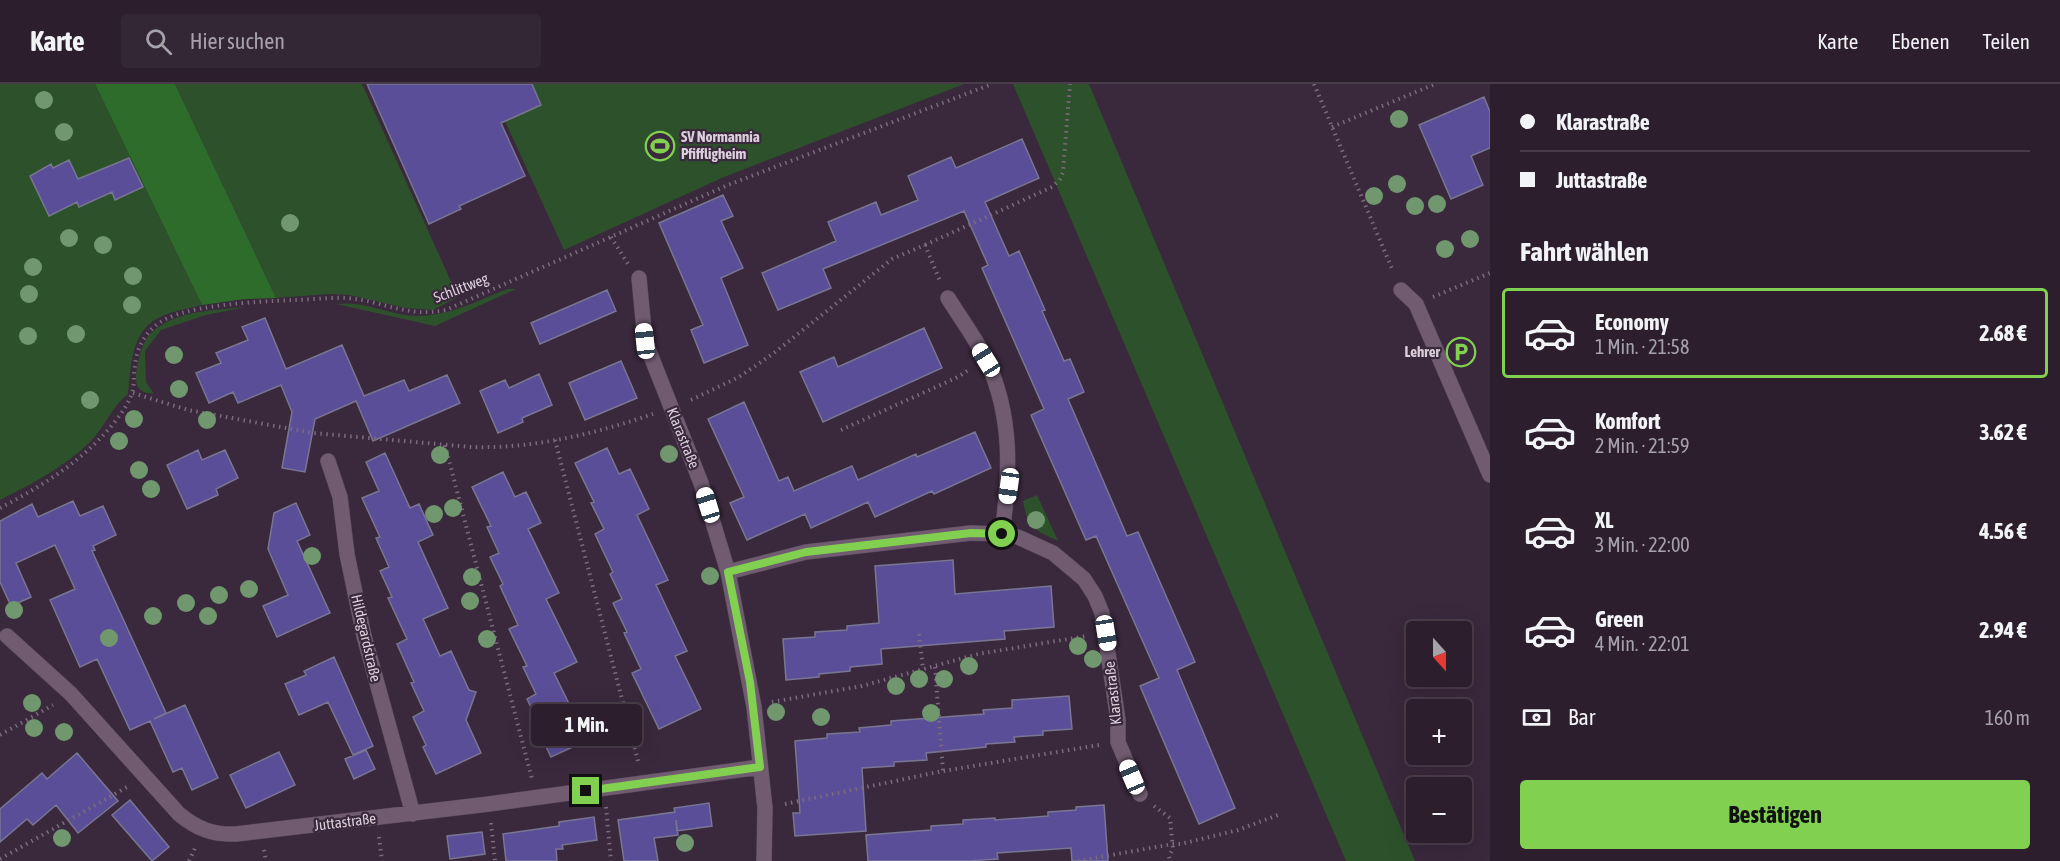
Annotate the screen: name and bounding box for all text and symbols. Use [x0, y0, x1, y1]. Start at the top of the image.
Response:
search box [121, 14, 541, 68]
text: Karte [30, 25, 85, 57]
icon: search [142, 25, 175, 58]
text: Hier suchen [190, 28, 285, 54]
text: Karte [1817, 29, 1858, 53]
text: Ebenen [1891, 29, 1950, 53]
text: Teilen [1983, 29, 2030, 53]
text: Klarastraße [1556, 109, 1650, 135]
place label: SV Normannia Pfiffligheim [681, 128, 760, 162]
sports icon: SV Normannia Pfiffligheim [644, 130, 676, 162]
text: Juttastraße [1556, 167, 1647, 193]
text: Fahrt wählen [1520, 236, 1649, 267]
street label: Schlittweg [431, 269, 491, 306]
icon: car [1523, 306, 1577, 360]
text: Economy [1595, 309, 1669, 335]
text: 2.68 € [1979, 320, 2027, 346]
car [634, 322, 656, 360]
text: 1 Min. · 21:58 [1595, 335, 1689, 358]
parking icon: Lehrer [1445, 336, 1477, 368]
car [969, 340, 1003, 380]
place label: Lehrer [1404, 343, 1441, 360]
street label: Klarastraße [664, 405, 703, 471]
icon: car [1523, 405, 1577, 459]
text: Komfort [1595, 408, 1661, 434]
text: 3.62 € [1979, 419, 2027, 445]
text: 2 Min. · 21:59 [1595, 434, 1689, 457]
car [998, 467, 1020, 505]
car [694, 485, 722, 525]
icon: car [1523, 504, 1577, 558]
text: XL [1595, 507, 1613, 533]
text: 4.56 € [1979, 518, 2027, 544]
route start [988, 520, 1015, 547]
text: 3 Min. · 22:00 [1595, 533, 1690, 556]
street label: Hildegardstraße [348, 593, 385, 683]
icon: car [1523, 603, 1577, 657]
text: Green [1595, 606, 1644, 632]
car [1094, 614, 1118, 652]
text: 2.94 € [1979, 617, 2027, 643]
north arrow [1406, 621, 1472, 687]
map controls [1406, 621, 1472, 843]
text: 4 Min. · 22:01 [1595, 632, 1690, 655]
street label: Klarastraße [1101, 660, 1124, 726]
button: + [1406, 699, 1472, 765]
icon: cash [1520, 701, 1553, 734]
callout: 1 Min. [530, 704, 642, 746]
text: Bar [1568, 704, 1595, 730]
text: 160 m [1985, 706, 2030, 729]
text: 1 Min. [565, 713, 608, 736]
car [1117, 757, 1147, 797]
route end [572, 777, 599, 804]
button: − [1406, 777, 1472, 843]
button: Bestätigen [1520, 780, 2030, 849]
street label: Juttastraße [313, 809, 377, 834]

